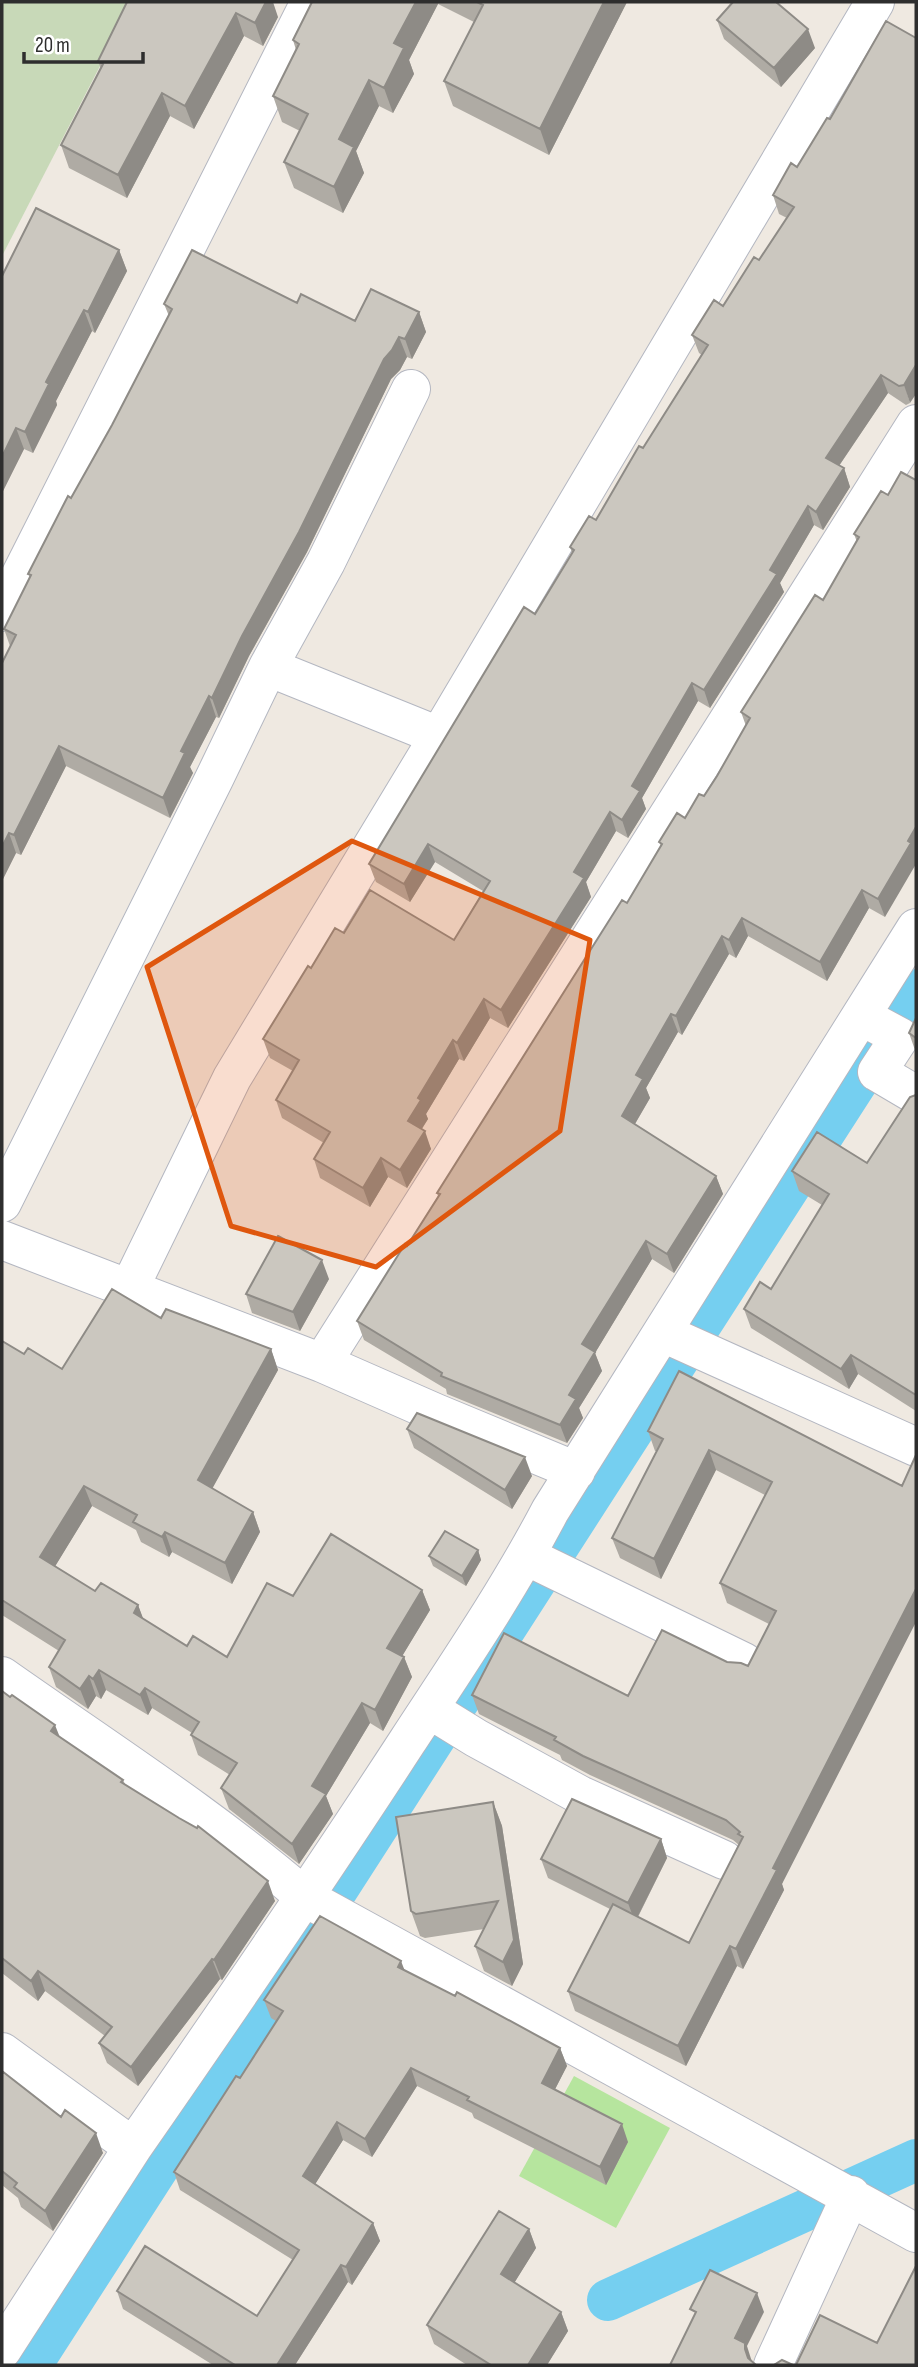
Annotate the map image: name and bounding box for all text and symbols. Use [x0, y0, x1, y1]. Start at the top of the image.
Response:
scale bar [24, 21, 144, 65]
text: 20 m [35, 33, 70, 58]

